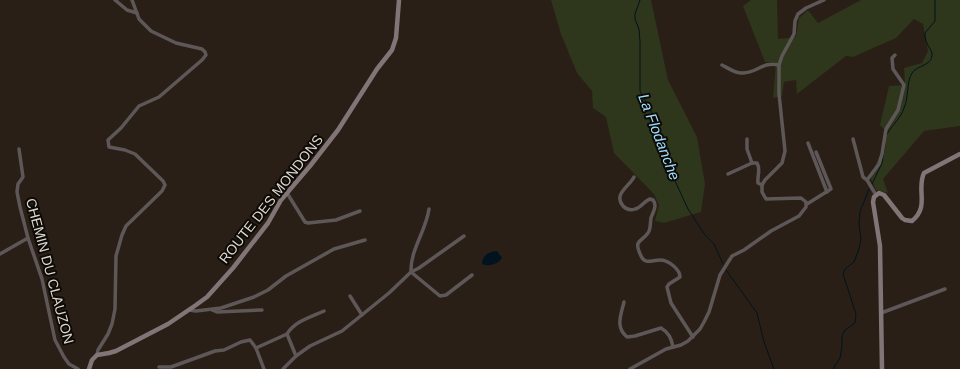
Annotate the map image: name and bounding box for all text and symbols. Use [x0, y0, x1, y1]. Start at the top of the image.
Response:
water label: La Flodanche [635, 91, 684, 182]
street label: ROUTE DES MONDONS [216, 132, 326, 266]
street label: CHEMIN DU CLAUZON [23, 196, 77, 346]

